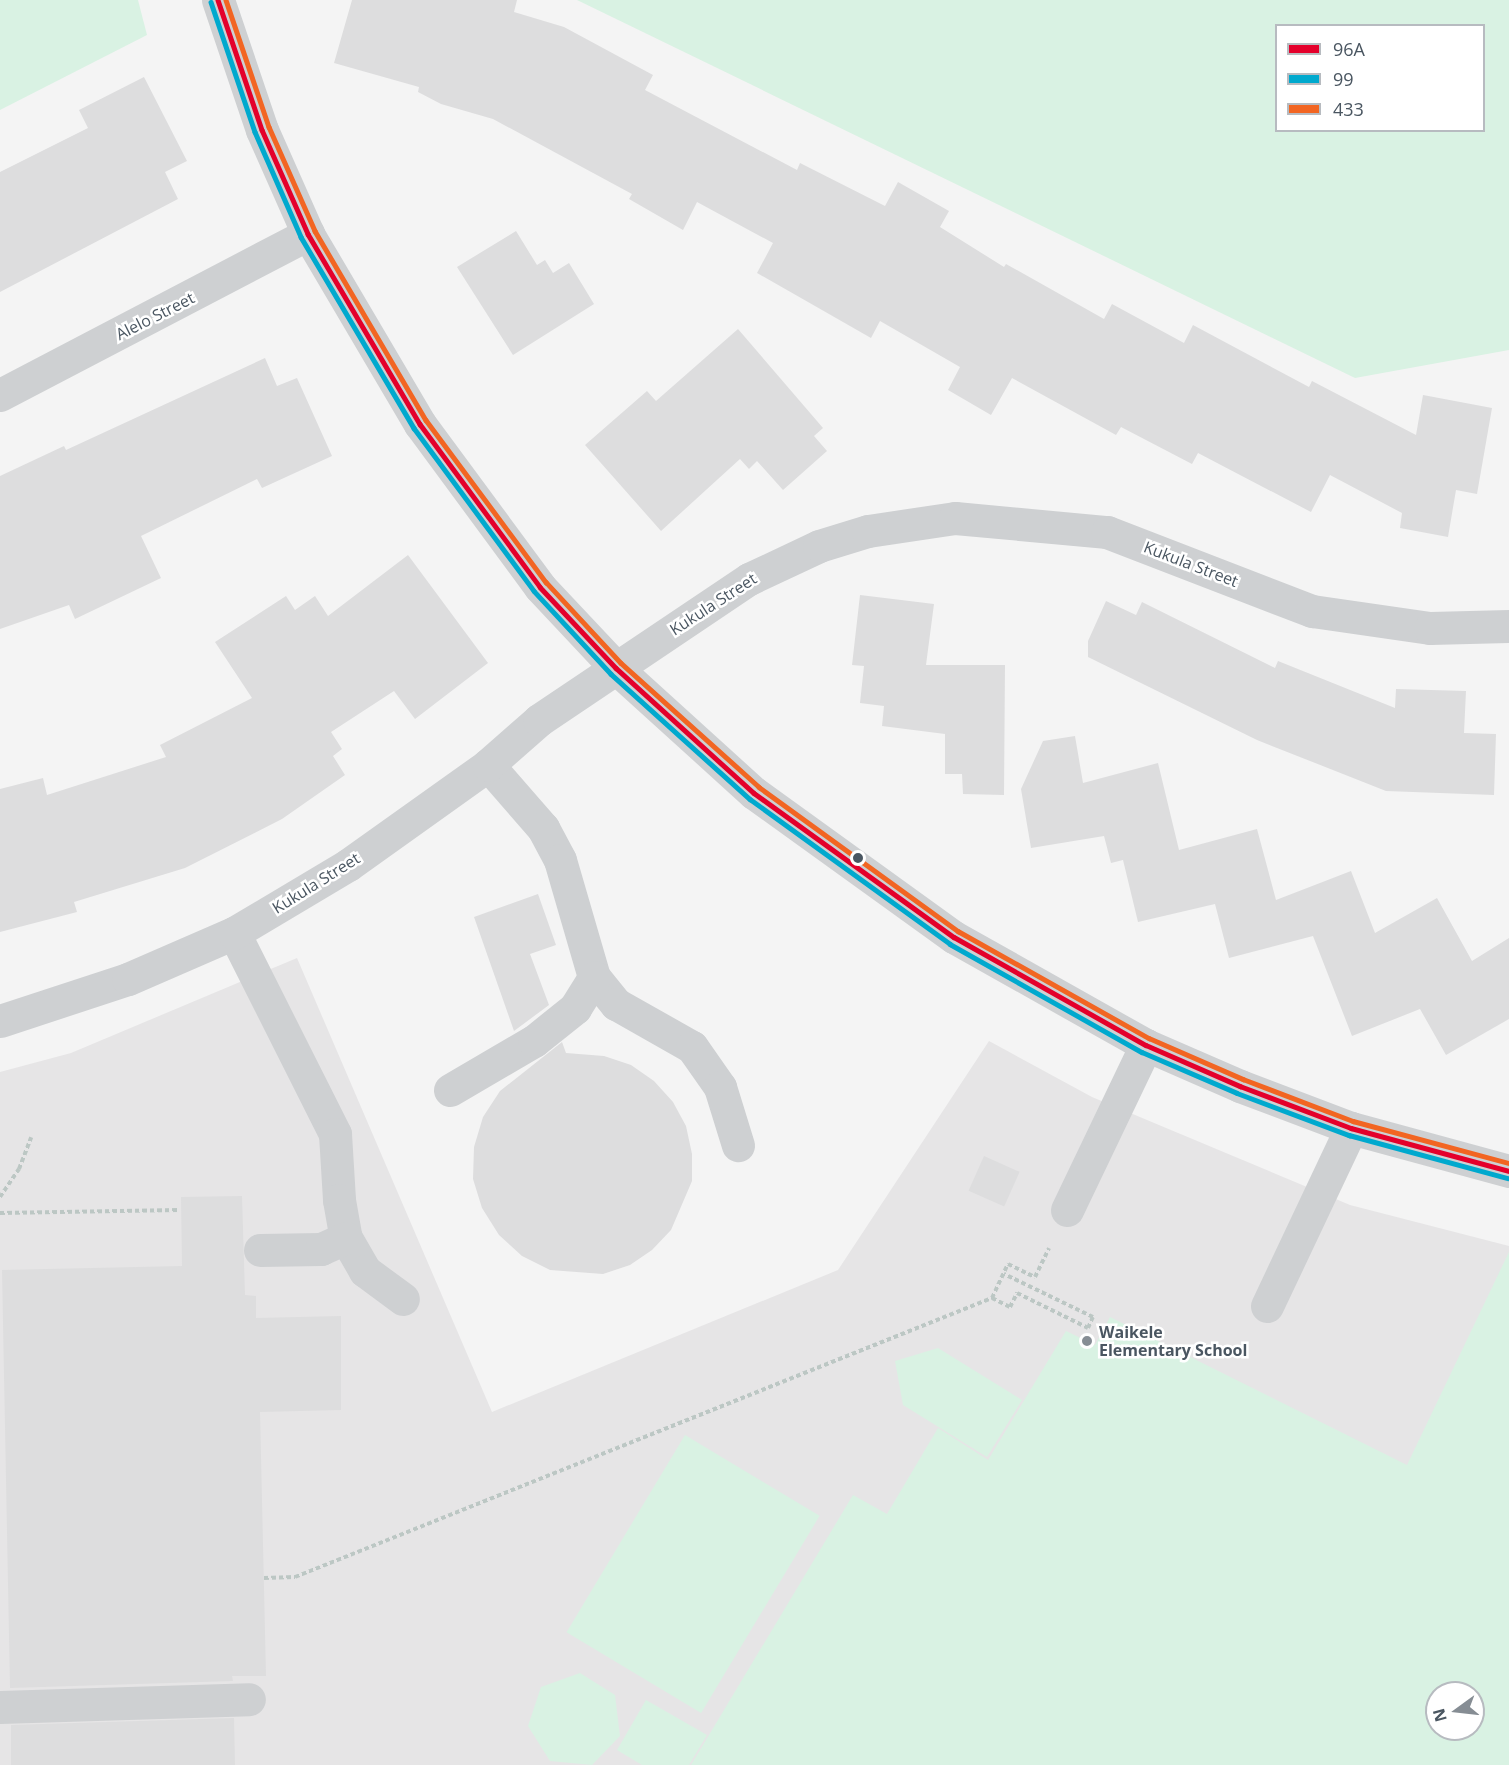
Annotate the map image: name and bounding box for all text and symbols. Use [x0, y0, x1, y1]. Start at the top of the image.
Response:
legend [1275, 24, 1485, 132]
text: 96A [1333, 37, 1365, 61]
text: 99 [1333, 67, 1354, 91]
text: 433 [1333, 97, 1364, 121]
street label: Alelo Street [112, 288, 198, 344]
street label: Kukula Street [1141, 537, 1241, 591]
street label: Kukula Street [666, 569, 760, 639]
street label: Kukula Street [269, 848, 363, 918]
unlabelled marker [852, 852, 864, 864]
place label: Waikele Elementary School [1099, 1322, 1247, 1360]
marker: Waikele Elementary School [1080, 1334, 1094, 1348]
north arrow [1425, 1681, 1485, 1741]
text: N [1427, 1706, 1452, 1724]

